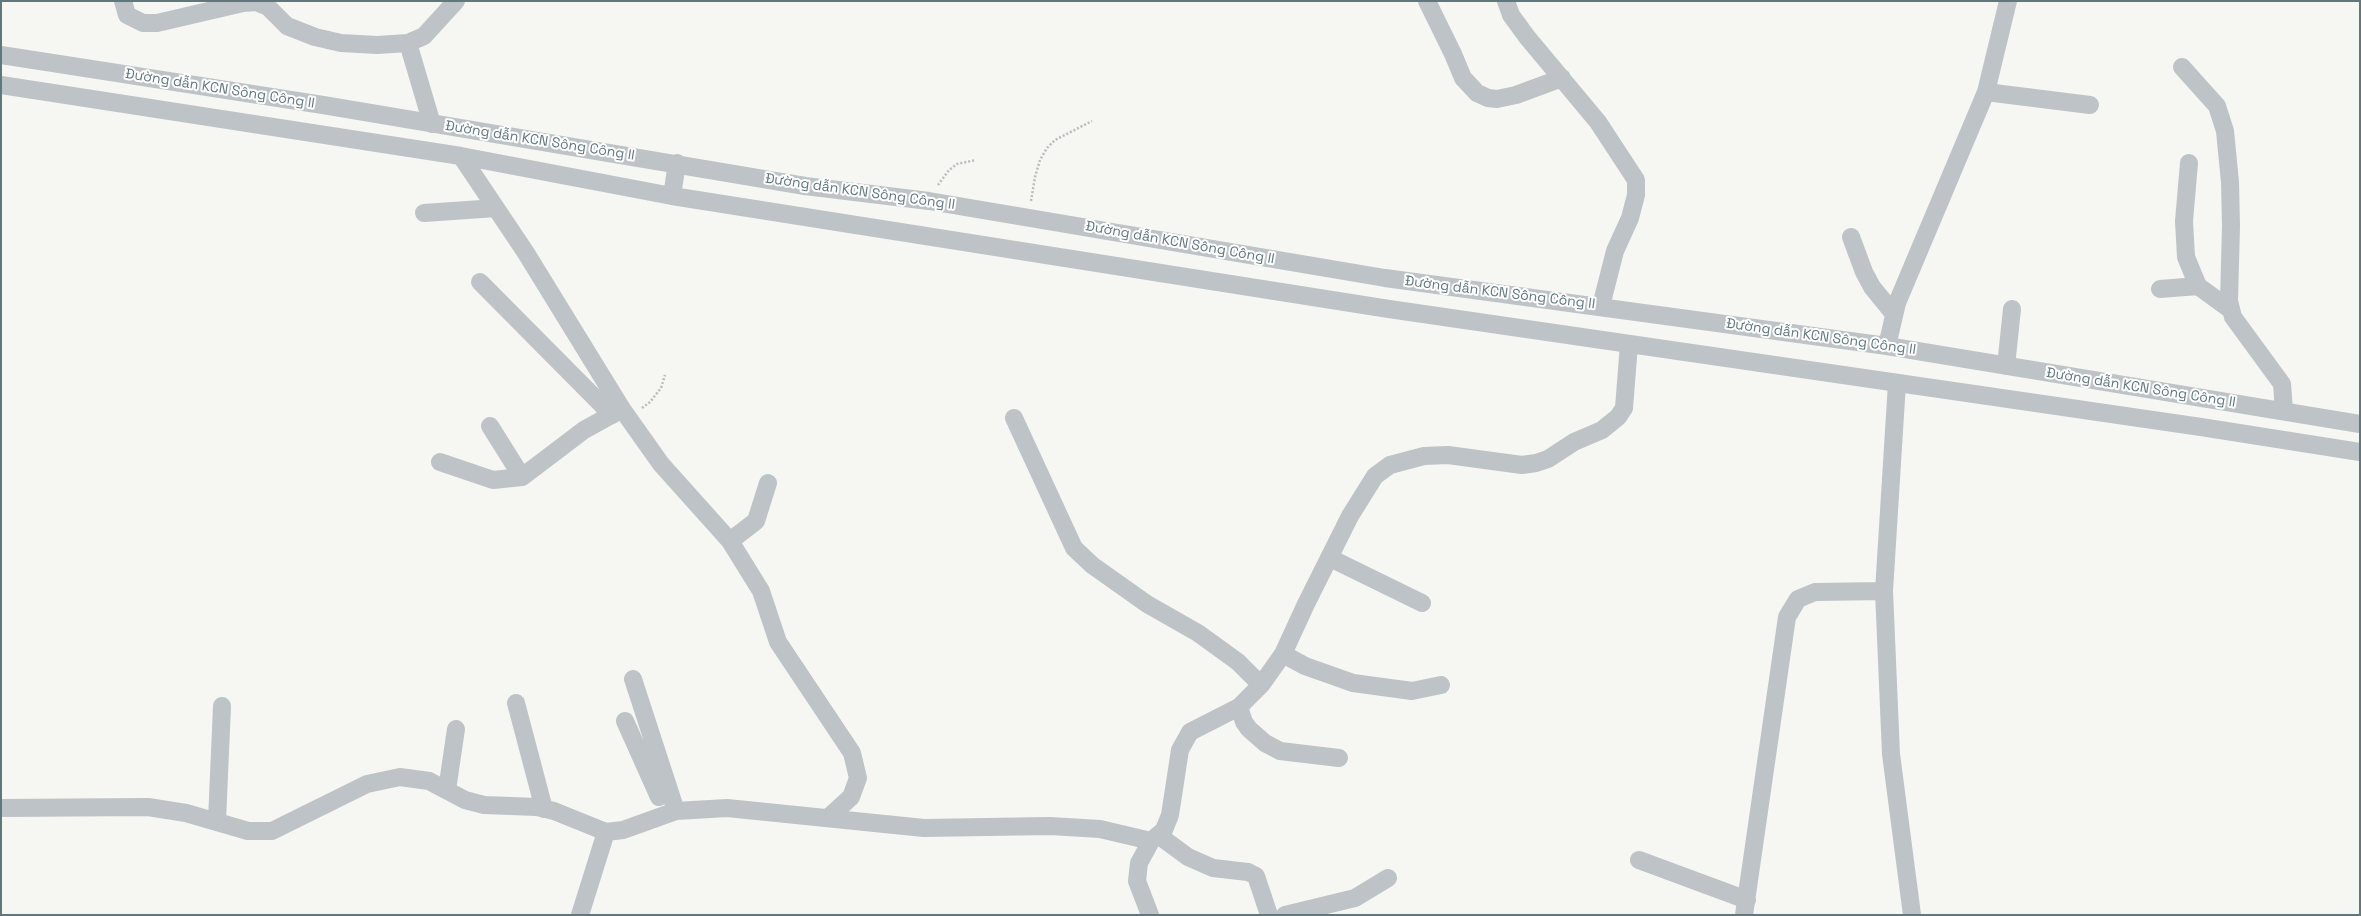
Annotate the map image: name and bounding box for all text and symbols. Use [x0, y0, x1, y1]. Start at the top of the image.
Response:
street label: Đường dẫn KCN Sông Công II [124, 66, 316, 112]
street label: Đường dẫn KCN Sông Công II [444, 118, 636, 164]
street label: Đường dẫn KCN Sông Công II [764, 170, 956, 214]
street label: Đường dẫn KCN Sông Công II [1084, 218, 1276, 268]
street label: Đường dẫn KCN Sông Công II [1404, 273, 1596, 313]
street label: Đường dẫn KCN Sông Công II [1725, 315, 1917, 359]
street label: Đường dẫn KCN Sông Công II [2045, 365, 2237, 411]

